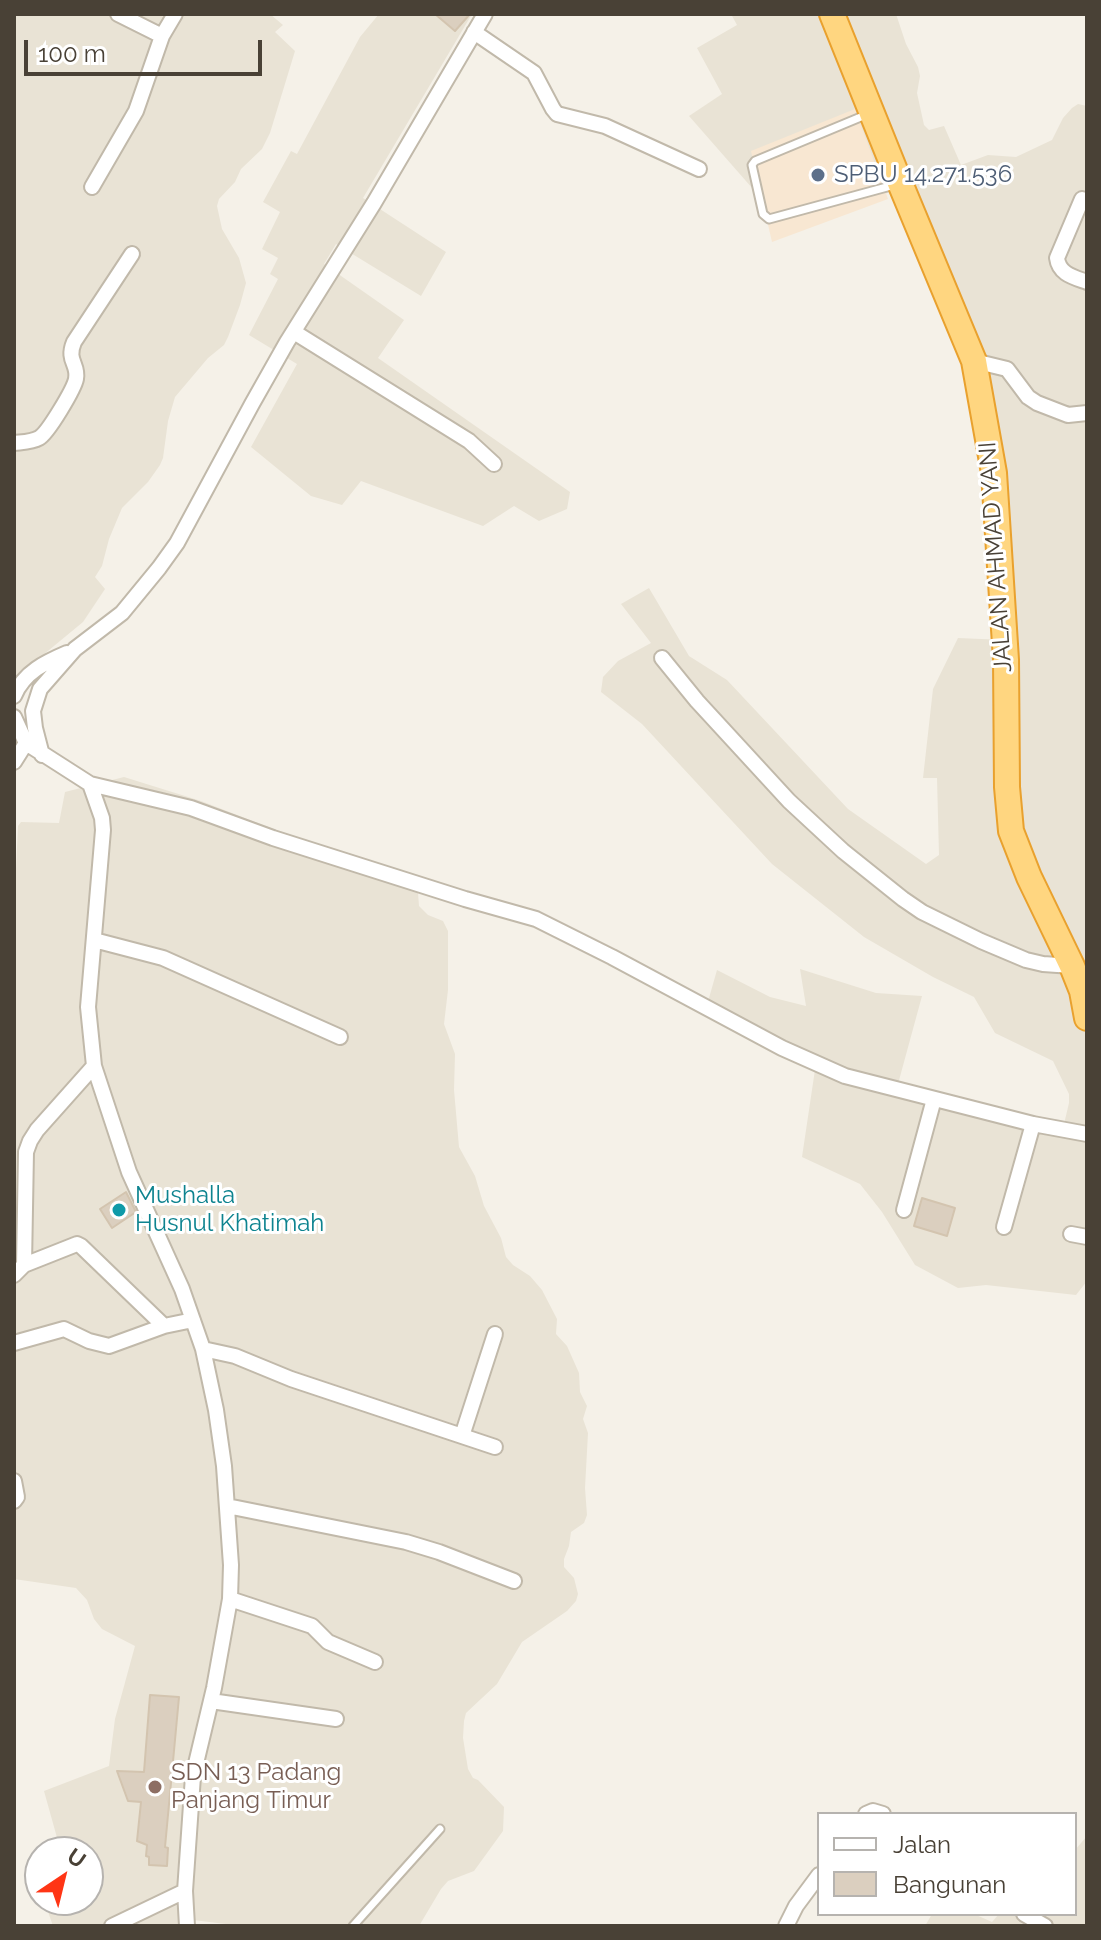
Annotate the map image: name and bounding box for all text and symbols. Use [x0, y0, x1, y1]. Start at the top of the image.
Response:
scale bar [28, 24, 266, 74]
text: 100 m [38, 39, 106, 68]
place label: SPBU 14.271.536 [834, 161, 1012, 189]
marker: SPBU 14.271.536 [809, 166, 827, 184]
street label: JALAN AHMAD YANI [974, 441, 1018, 673]
place label: Mushalla Husnul Khatimah [135, 1182, 324, 1238]
marker: Mushalla Husnul Khatimah [110, 1201, 128, 1219]
place label: SDN 13 Padang Panjang Timur [171, 1759, 341, 1815]
marker: SDN 13 Padang Panjang Timur [146, 1778, 164, 1796]
legend [817, 1812, 1077, 1916]
text: Jalan [893, 1830, 951, 1859]
north arrow [24, 1836, 104, 1916]
text: U [62, 1843, 91, 1873]
text: Bangunan [893, 1870, 1006, 1899]

